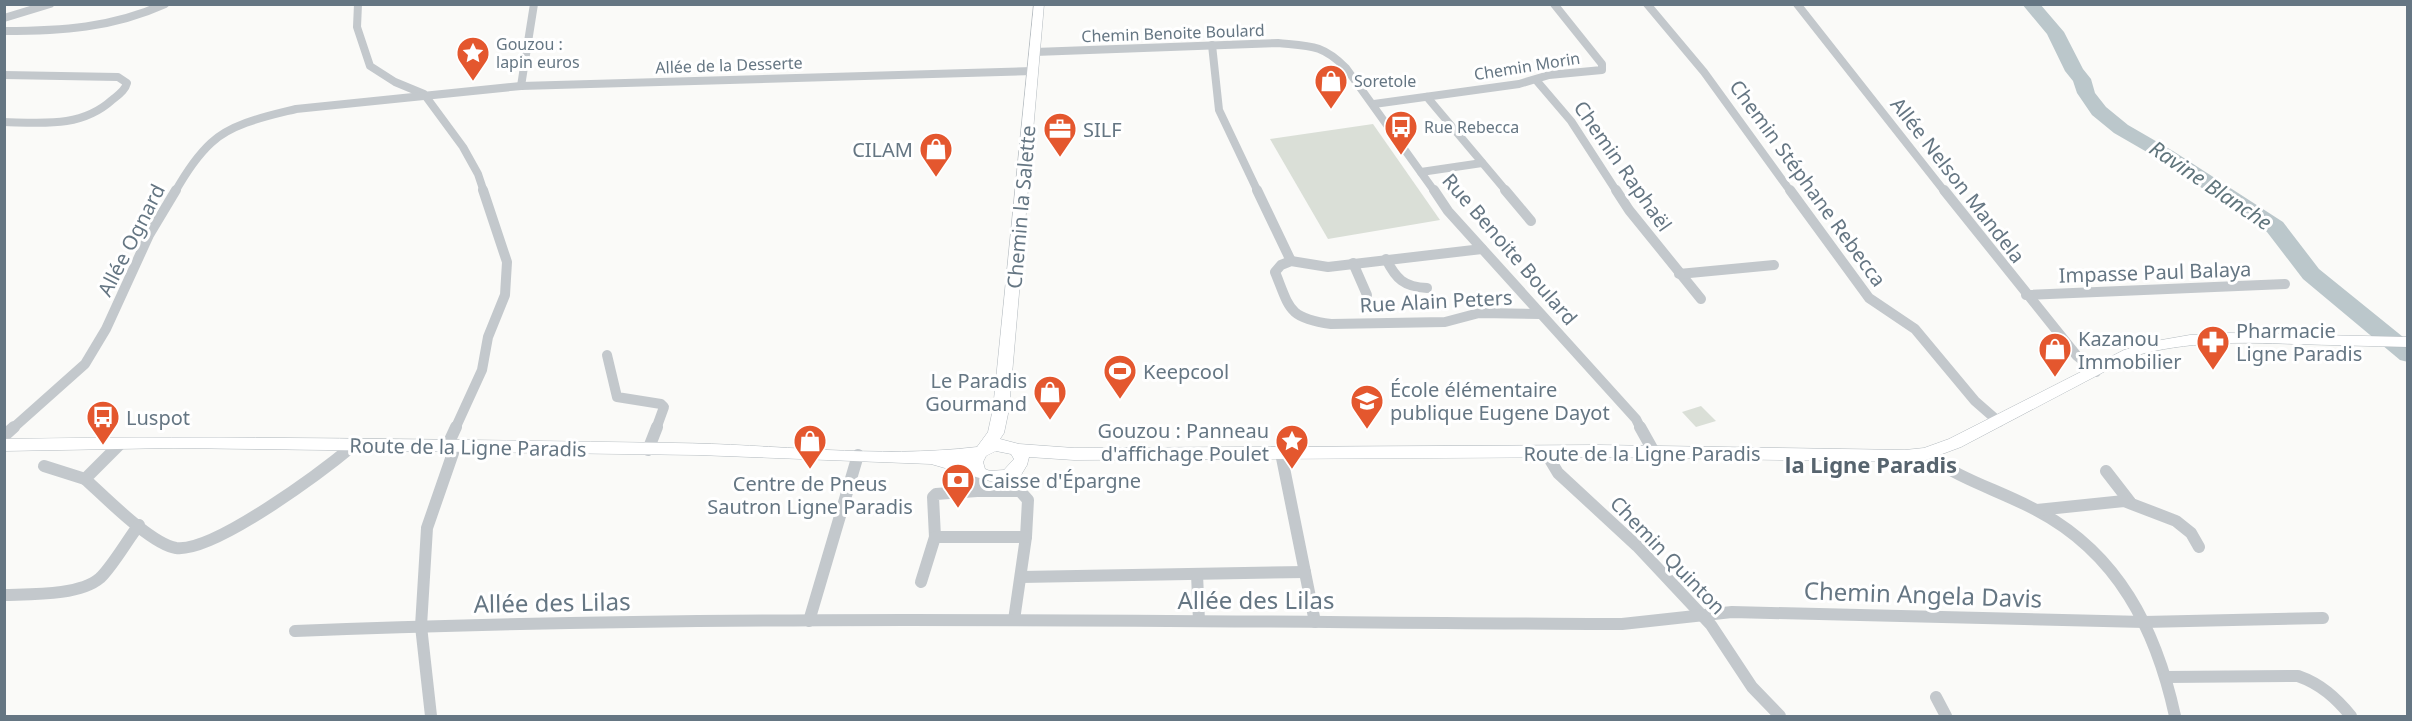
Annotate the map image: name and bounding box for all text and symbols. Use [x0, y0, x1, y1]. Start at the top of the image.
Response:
street label: Chemin Benoite Boulard [1081, 19, 1265, 47]
place label: Gouzou : lapin euros [496, 33, 580, 73]
place icon: Gouzou : lapin euros [455, 35, 491, 82]
street label: Chemin Morin [1472, 47, 1582, 85]
street label: Allée de la Desserte [655, 51, 803, 79]
shop icon: Soretole [1313, 63, 1349, 110]
place label: Soretole [1354, 70, 1416, 92]
street label: Chemin Stéphane Rebecca [1724, 74, 1892, 292]
street label: Allée Nelson Mandela [1885, 92, 2031, 268]
street label: Chemin Raphaël [1568, 95, 1678, 237]
bus stop icon: Rue Rebecca [1383, 109, 1419, 156]
office icon: SILF [1042, 111, 1078, 158]
place label: SILF [1083, 116, 1122, 143]
place label: Rue Rebecca [1424, 116, 1519, 138]
street label: Chemin la Salette [1000, 124, 1042, 290]
shop icon: CILAM [918, 131, 954, 178]
water label: Ravine Blanche [2144, 134, 2278, 236]
place label: CILAM [852, 136, 913, 163]
street label: Rue Benoite Boulard [1437, 167, 1583, 331]
street label: Allée Ognard [91, 179, 171, 301]
street label: Impasse Paul Balaya [2058, 255, 2252, 289]
street label: Rue Alain Peters [1359, 284, 1513, 318]
place label: Pharmacie Ligne Paradis [2236, 317, 2362, 367]
pharmacy icon: Pharmacie Ligne Paradis [2195, 324, 2231, 371]
place label: Kazanou Immobilier [2078, 325, 2182, 375]
shop icon: Kazanou Immobilier [2037, 331, 2073, 378]
sports icon: Keepcool [1102, 353, 1138, 400]
place label: Keepcool [1143, 358, 1229, 385]
place label: Le Paradis Gourmand [925, 367, 1027, 417]
shop icon: Le Paradis Gourmand [1032, 374, 1068, 421]
place label: École élémentaire publique Eugene Dayot [1390, 376, 1610, 426]
school or university icon: École élémentaire publique Eugene Dayot [1349, 383, 1385, 430]
bus stop icon: Luspot [85, 399, 121, 446]
place label: Luspot [126, 404, 190, 431]
place label: Gouzou : Panneau d'affichage Poulet [1097, 417, 1269, 467]
shop icon: Centre de Pneus Sautron Ligne Paradis [792, 423, 828, 470]
place icon: Gouzou : Panneau d'affichage Poulet [1274, 423, 1310, 470]
street label: Route de la Ligne Paradis [349, 431, 587, 463]
street label: Route de la Ligne Paradis [1523, 440, 1761, 467]
district label: la Ligne Paradis [1785, 449, 1957, 479]
bank icon: Caisse d'Épargne [940, 462, 976, 509]
place label: Caisse d'Épargne [981, 467, 1141, 494]
place label: Centre de Pneus Sautron Ligne Paradis [707, 470, 913, 520]
street label: Chemin Quinton [1604, 490, 1732, 620]
street label: Chemin Angela Davis [1803, 573, 2043, 615]
street label: Allée des Lilas [1178, 583, 1334, 616]
street label: Allée des Lilas [473, 584, 631, 620]

